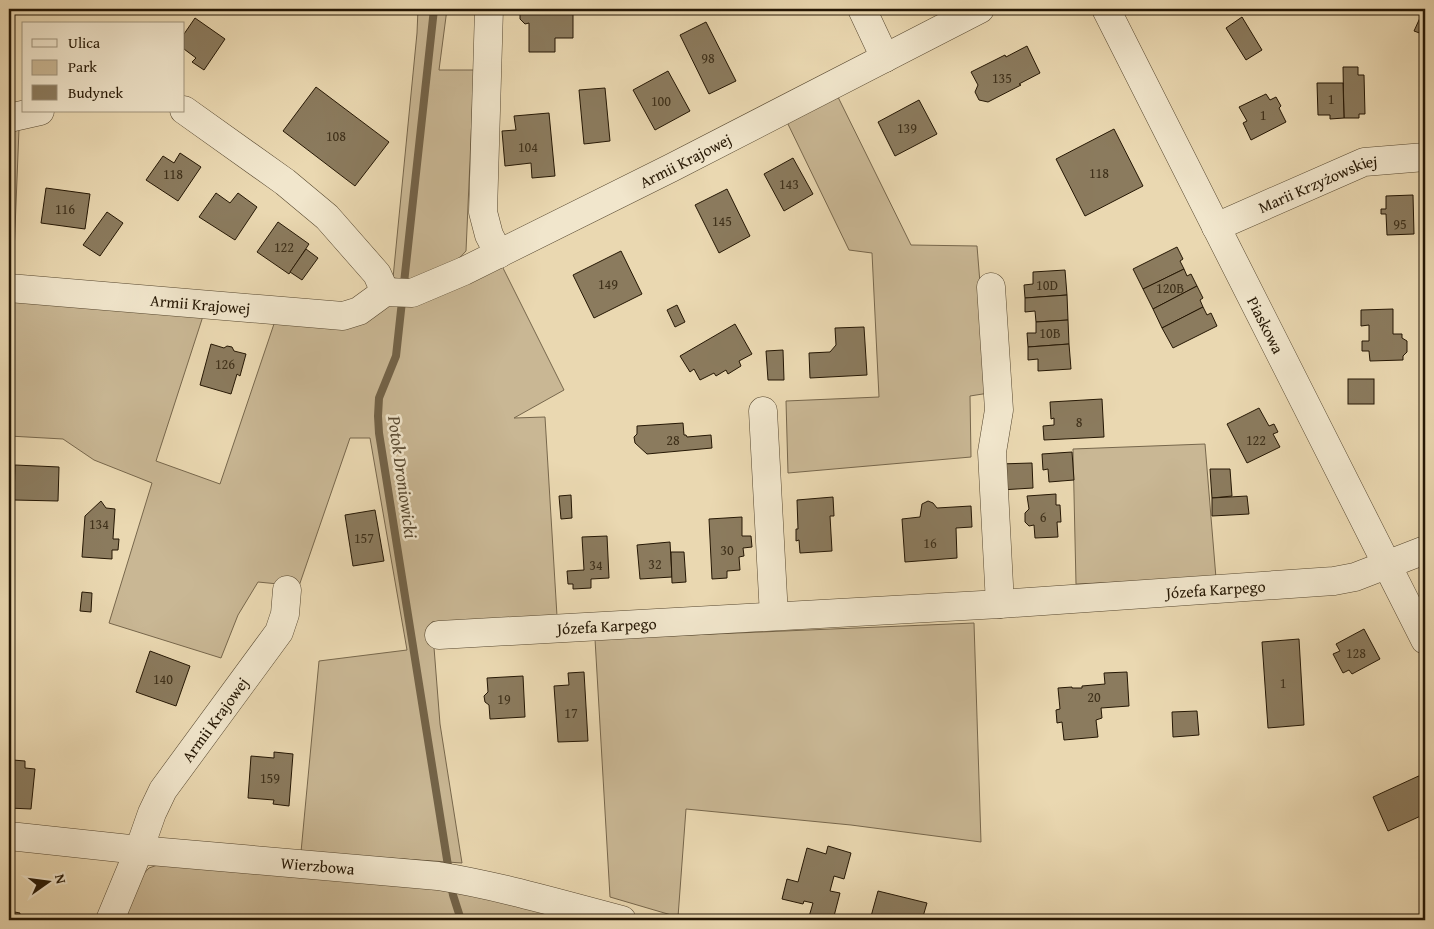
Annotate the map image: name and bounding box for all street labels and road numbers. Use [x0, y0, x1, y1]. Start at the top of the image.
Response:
street label: Armii Krajowej [635, 127, 736, 194]
street label: Marii Krzyżowskiej [1254, 149, 1378, 219]
street label: Armii Krajowej [149, 288, 251, 320]
street label: Piaskowa [1241, 292, 1290, 358]
street label: Józefa Karpego [1163, 574, 1266, 605]
street label: Józefa Karpego [554, 611, 657, 641]
street label: Armii Krajowej [175, 672, 254, 767]
street label: Wierzbowa [280, 850, 356, 881]

